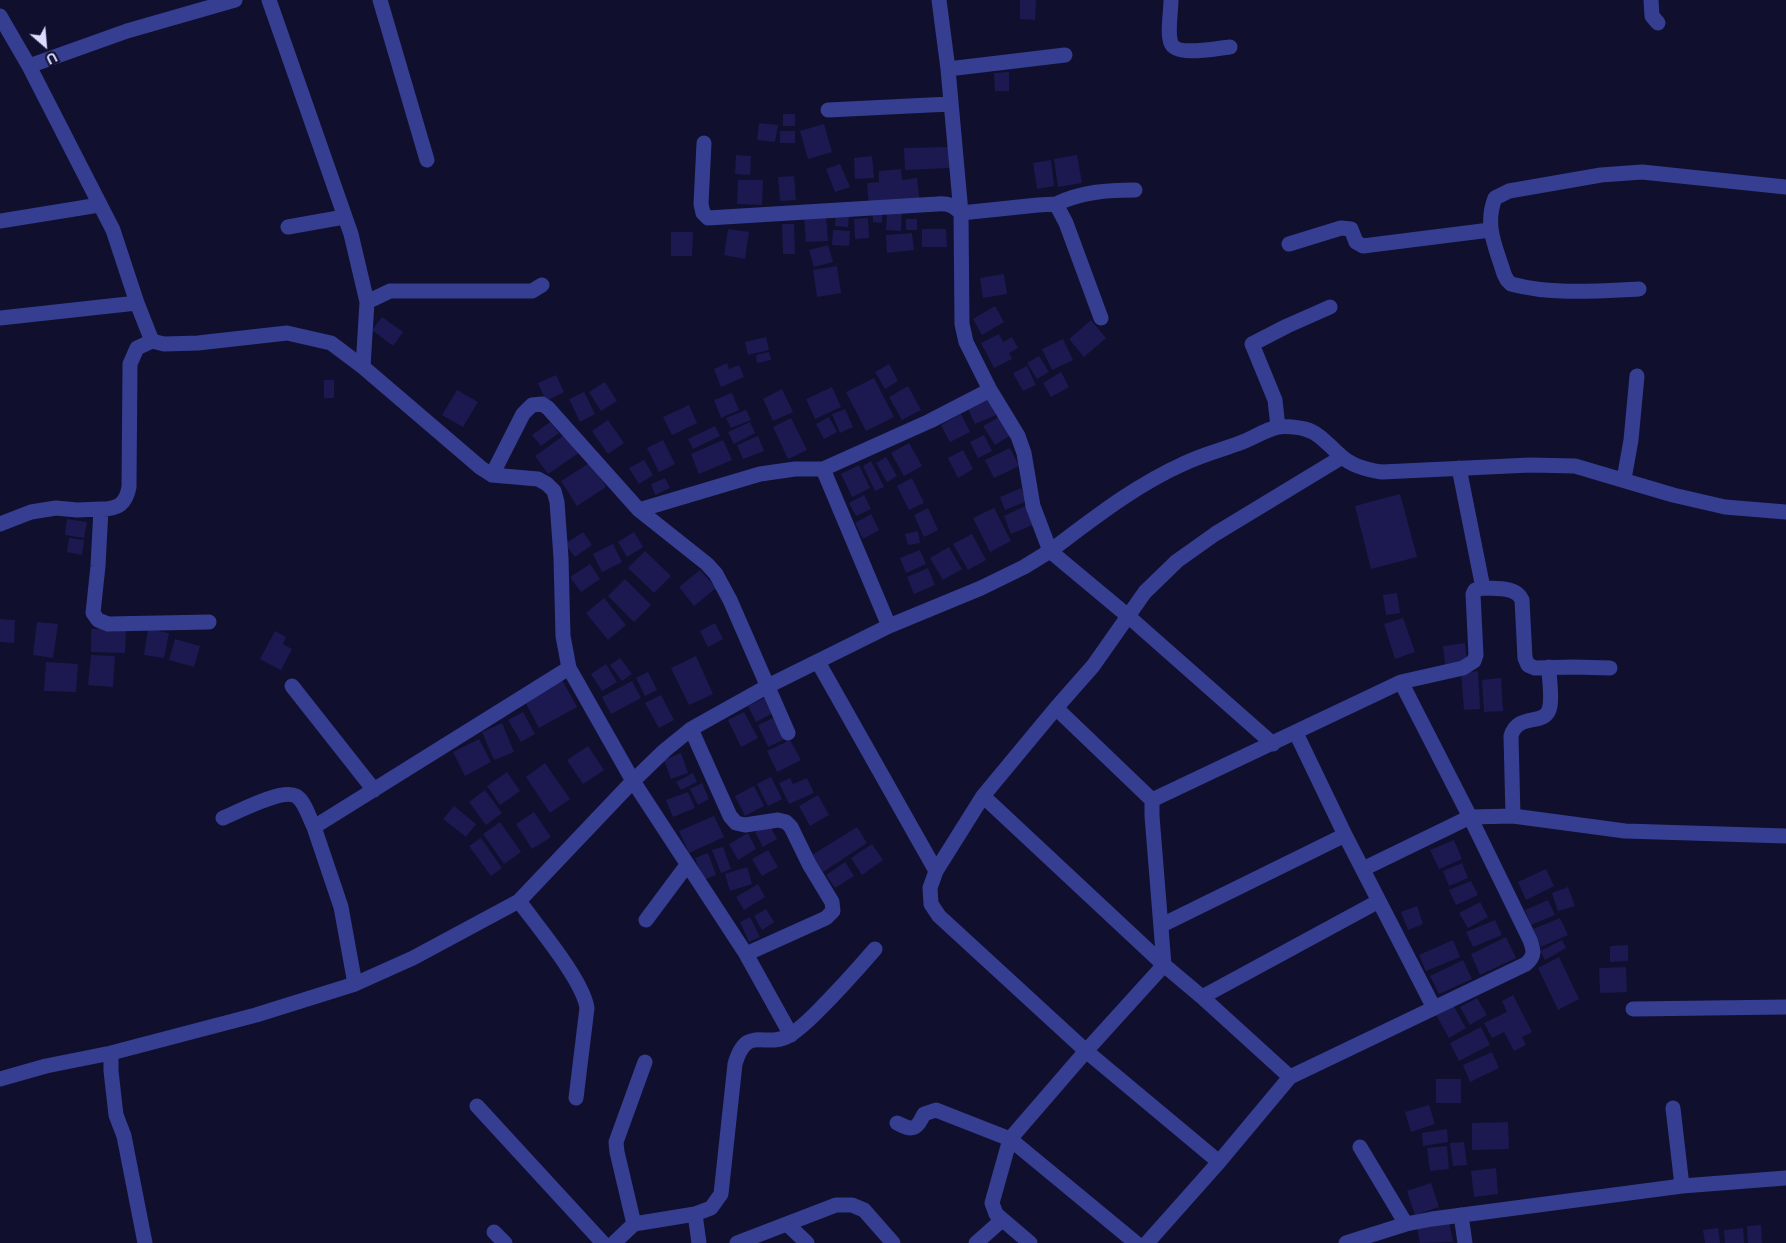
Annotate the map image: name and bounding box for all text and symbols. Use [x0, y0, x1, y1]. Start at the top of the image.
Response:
north arrow [20, 20, 70, 70]
text: U [44, 49, 60, 68]

